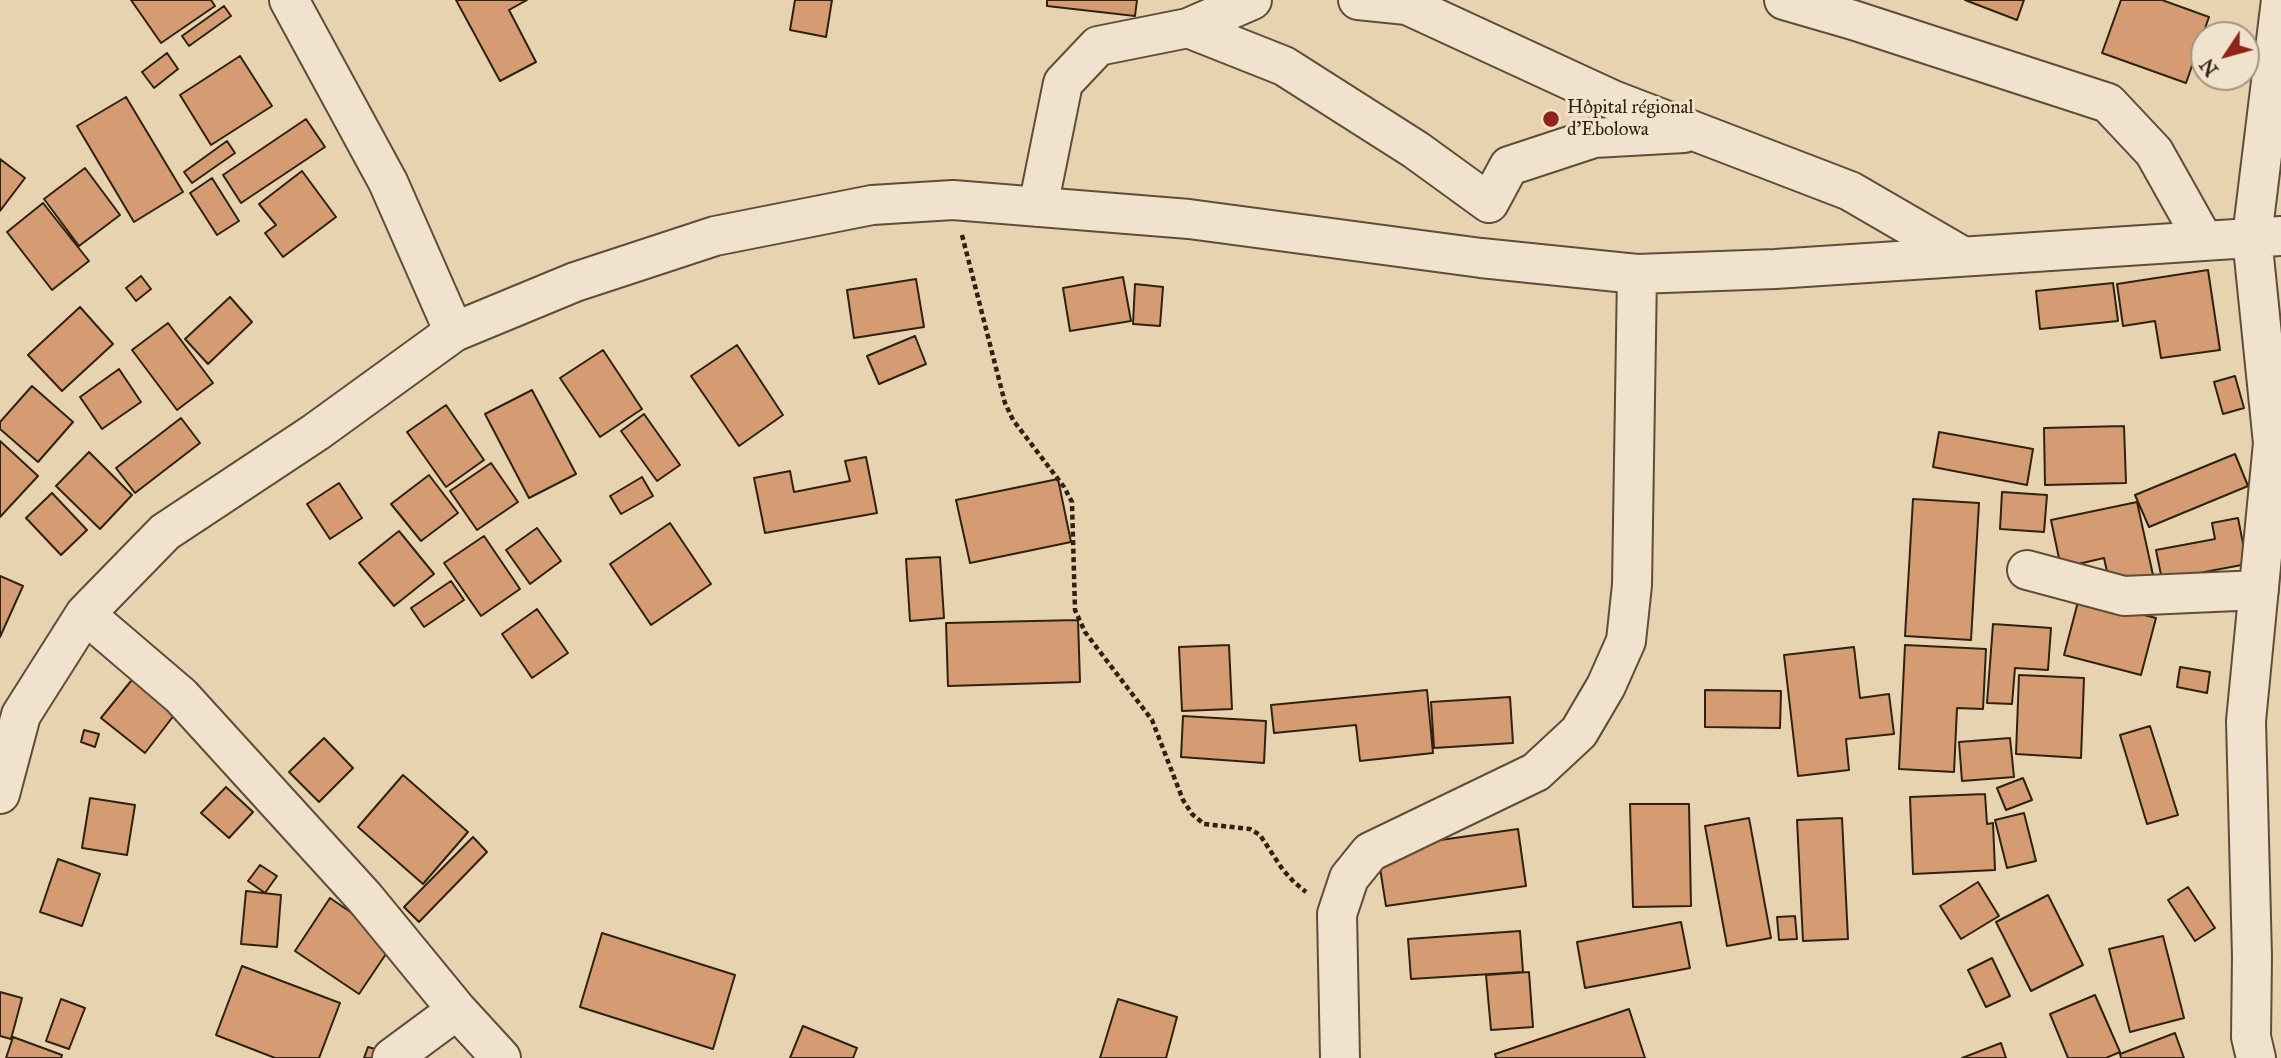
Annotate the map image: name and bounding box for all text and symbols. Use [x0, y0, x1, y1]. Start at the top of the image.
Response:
north arrow [2190, 21, 2260, 91]
text: N [2195, 54, 2223, 81]
place label: Hôpital régional d'Ebolowa [1567, 97, 1694, 141]
marker: Hôpital régional d'Ebolowa [1541, 109, 1561, 129]

